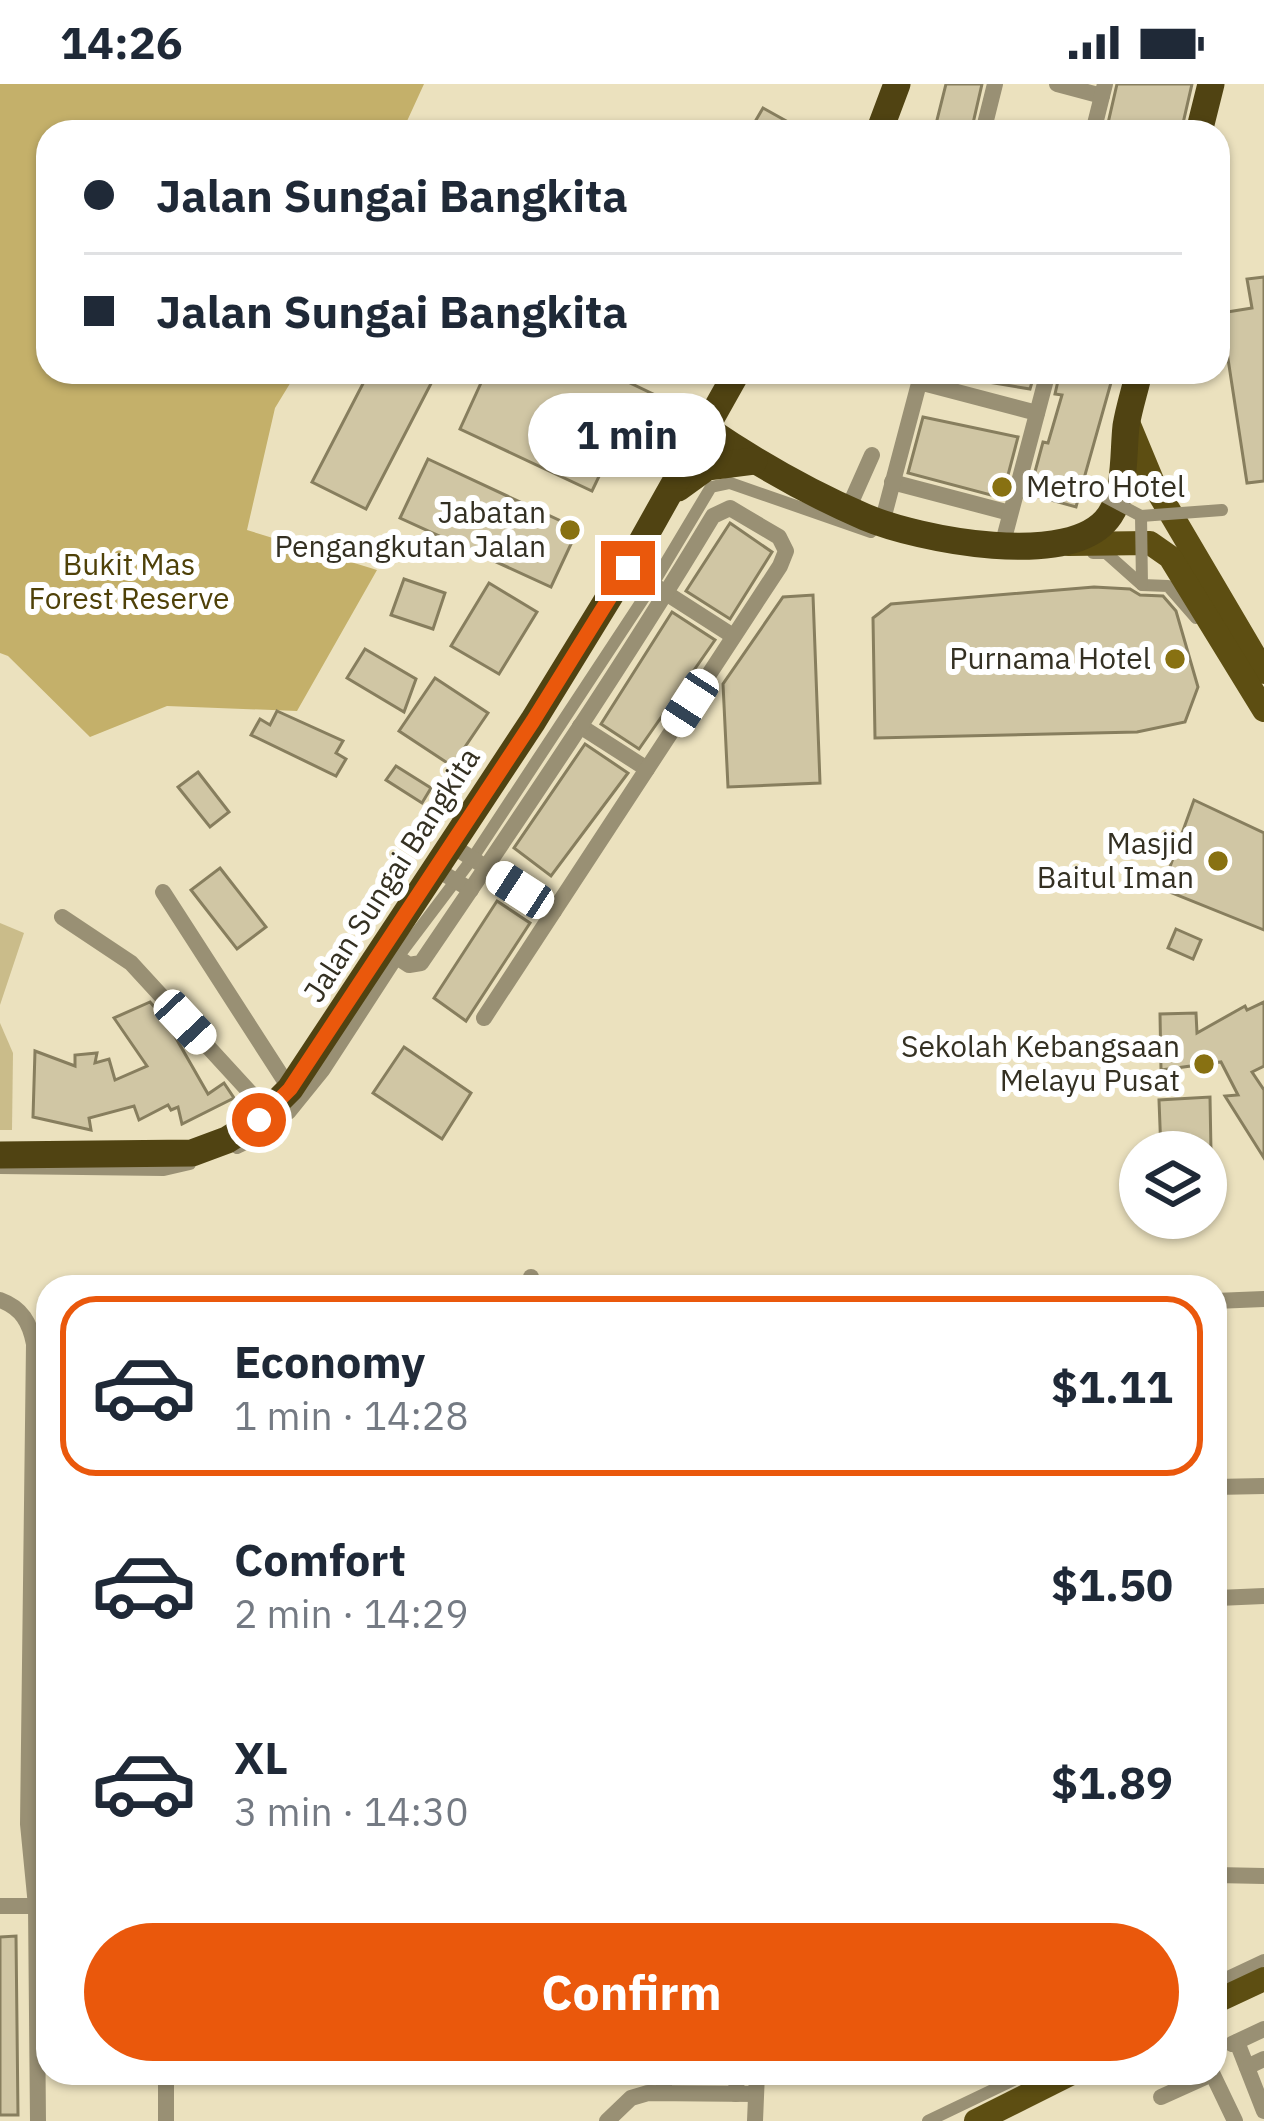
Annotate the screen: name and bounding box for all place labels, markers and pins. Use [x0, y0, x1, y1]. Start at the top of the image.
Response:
place label: Metro Hotel [1026, 466, 1185, 505]
marker: Metro Hotel [989, 474, 1015, 500]
place label: Jabatan Pengangkutan Jalan [275, 492, 546, 565]
marker: Jabatan Pengangkutan Jalan [557, 517, 583, 543]
place label: Purnama Hotel [949, 638, 1151, 677]
marker: Purnama Hotel [1162, 646, 1188, 672]
place label: Masjid Baitul Iman [1037, 823, 1194, 896]
marker: Masjid Baitul Iman [1205, 848, 1231, 874]
place label: Sekolah Kebangsaan Melayu Pusat [901, 1026, 1180, 1099]
marker: Sekolah Kebangsaan Melayu Pusat [1191, 1051, 1217, 1077]

